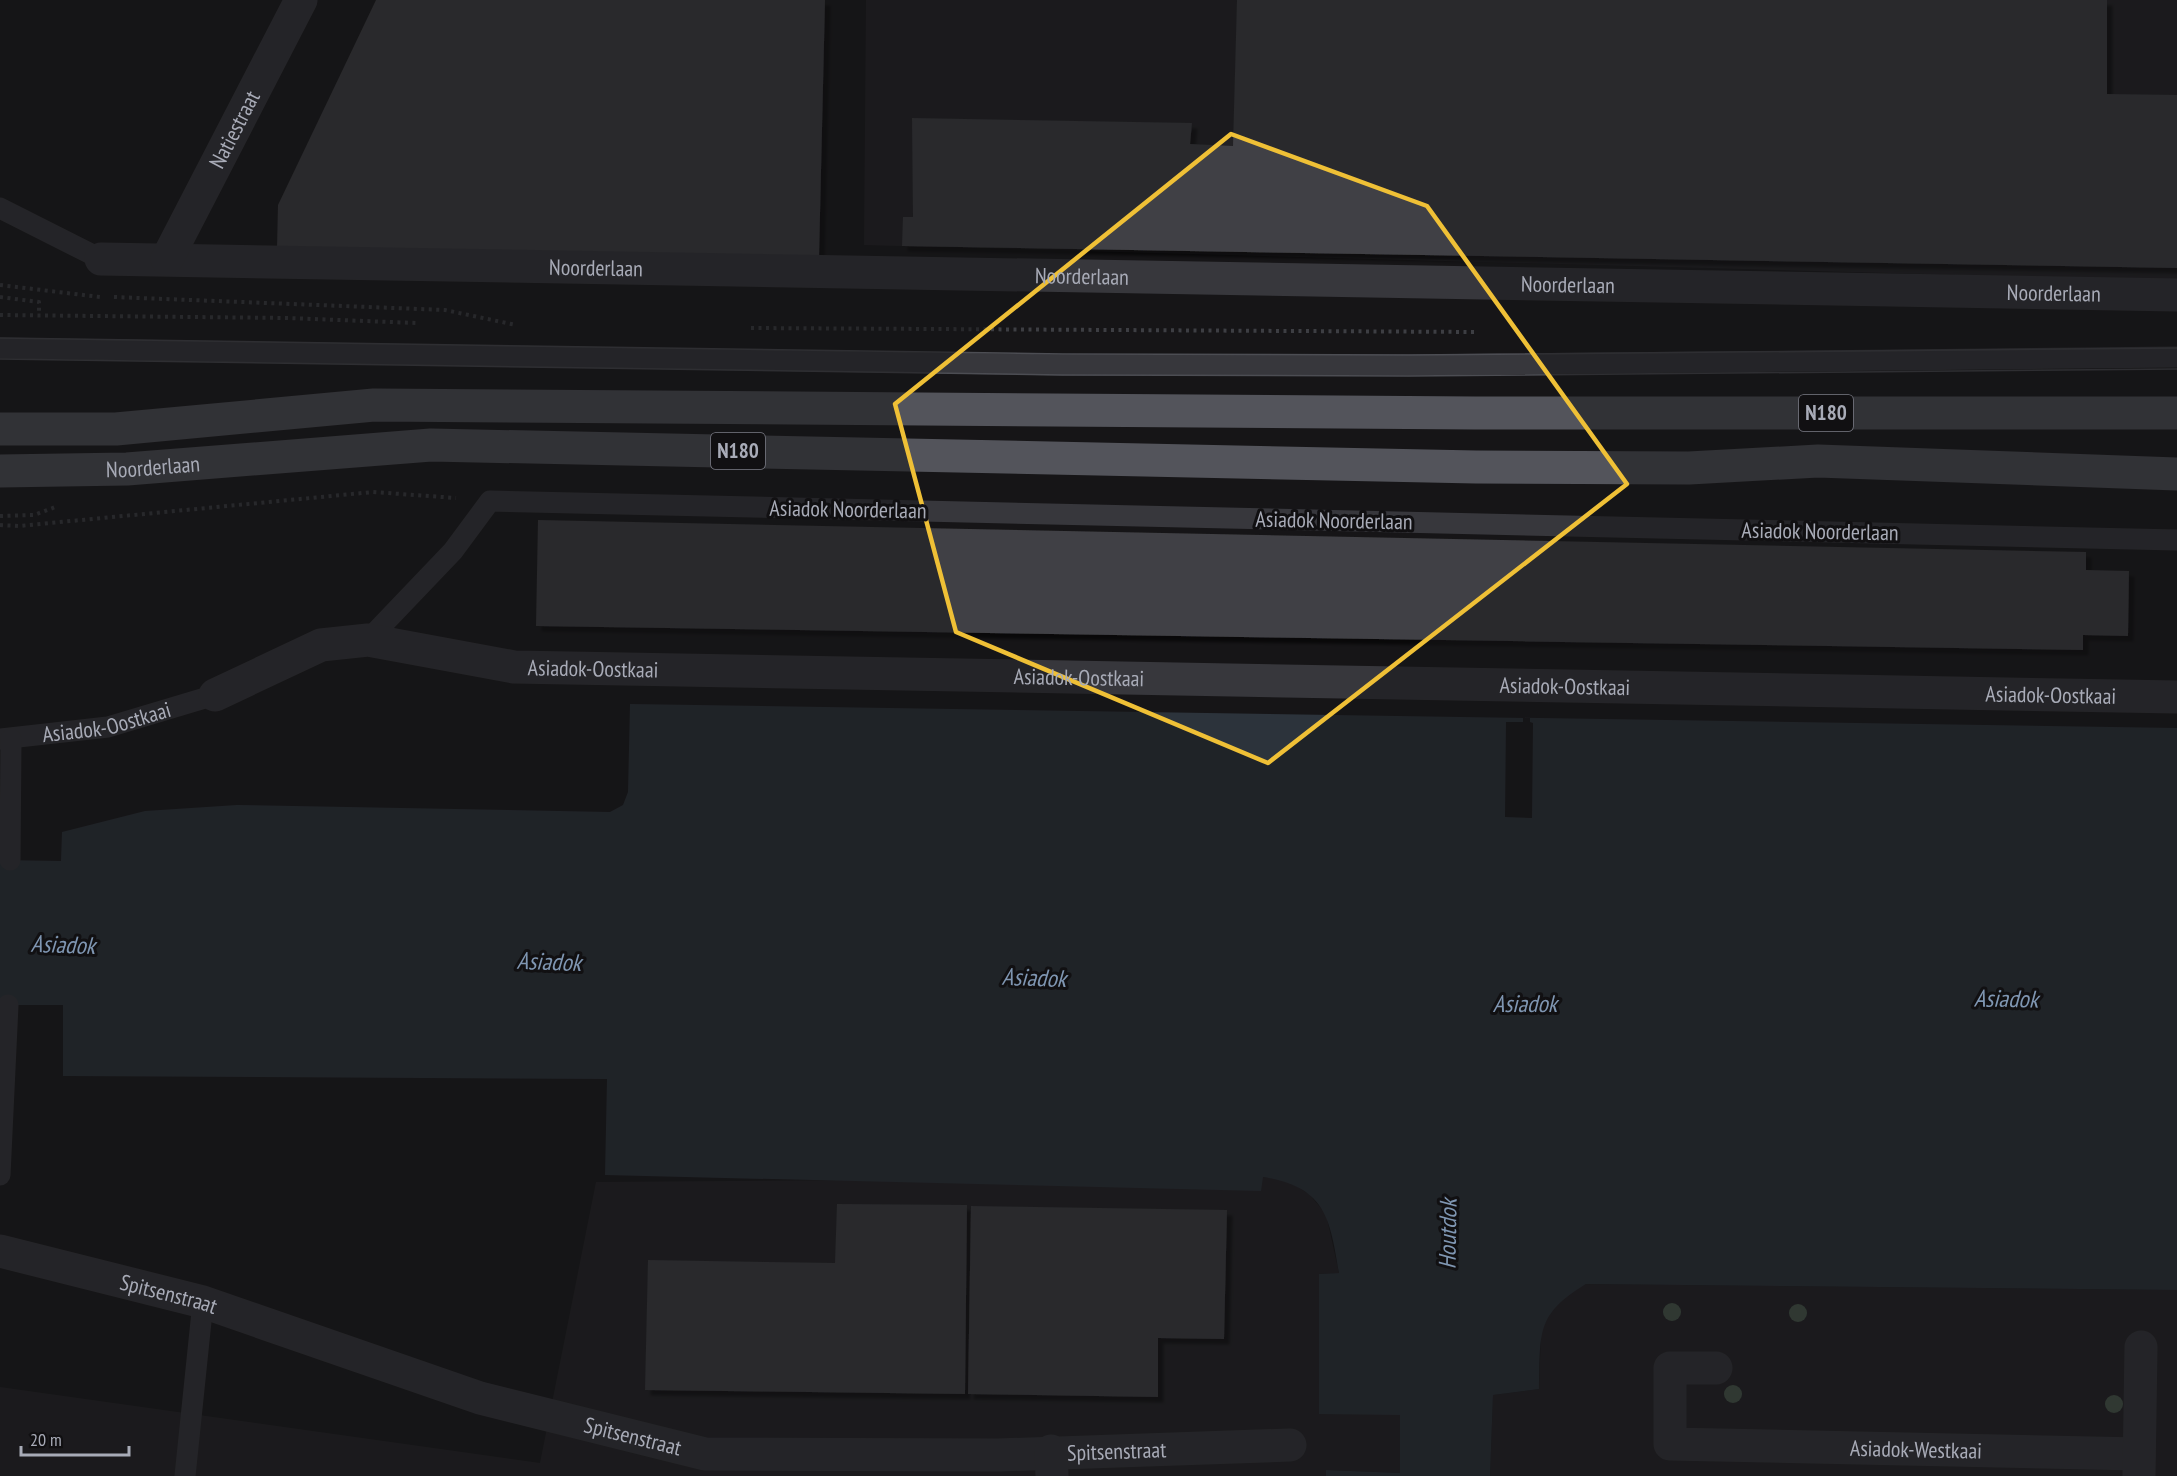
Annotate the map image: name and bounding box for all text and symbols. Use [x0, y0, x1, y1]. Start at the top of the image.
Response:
street label: Natiestraat [202, 86, 266, 173]
street label: Noorderlaan [549, 253, 643, 282]
street label: Noorderlaan [1035, 261, 1129, 291]
street label: Noorderlaan [1521, 270, 1615, 299]
street label: Noorderlaan [2006, 278, 2101, 308]
road number: N180 [1799, 395, 1853, 431]
road number: N180 [711, 433, 765, 469]
street label: Noorderlaan [106, 449, 201, 483]
street label: Asiadok Noorderlaan [769, 494, 927, 524]
street label: Asiadok Noorderlaan [1255, 505, 1413, 535]
street label: Asiadok Noorderlaan [1741, 516, 1899, 546]
street label: Asiadok-Oostkaai [527, 653, 659, 684]
street label: Asiadok-Oostkaai [1013, 662, 1145, 692]
street label: Asiadok-Oostkaai [1499, 671, 1630, 701]
street label: Asiadok-Oostkaai [1985, 680, 2116, 710]
street label: Asiadok-Oostkaai [41, 695, 174, 748]
water label: Asiadok [30, 928, 98, 961]
water label: Asiadok [516, 945, 584, 978]
water label: Asiadok [1001, 961, 1069, 994]
water label: Asiadok [1974, 982, 2041, 1015]
water label: Asiadok [1493, 988, 1560, 1019]
water label: Houtdok [1431, 1196, 1464, 1269]
street label: Spitsenstraat [117, 1268, 221, 1320]
street label: Spitsenstraat [581, 1410, 684, 1462]
scale bar [21, 1419, 129, 1457]
text: 20 m [30, 1428, 62, 1451]
street label: Asiadok-Westkaai [1850, 1434, 1982, 1465]
street label: Spitsenstraat [1067, 1435, 1167, 1467]

